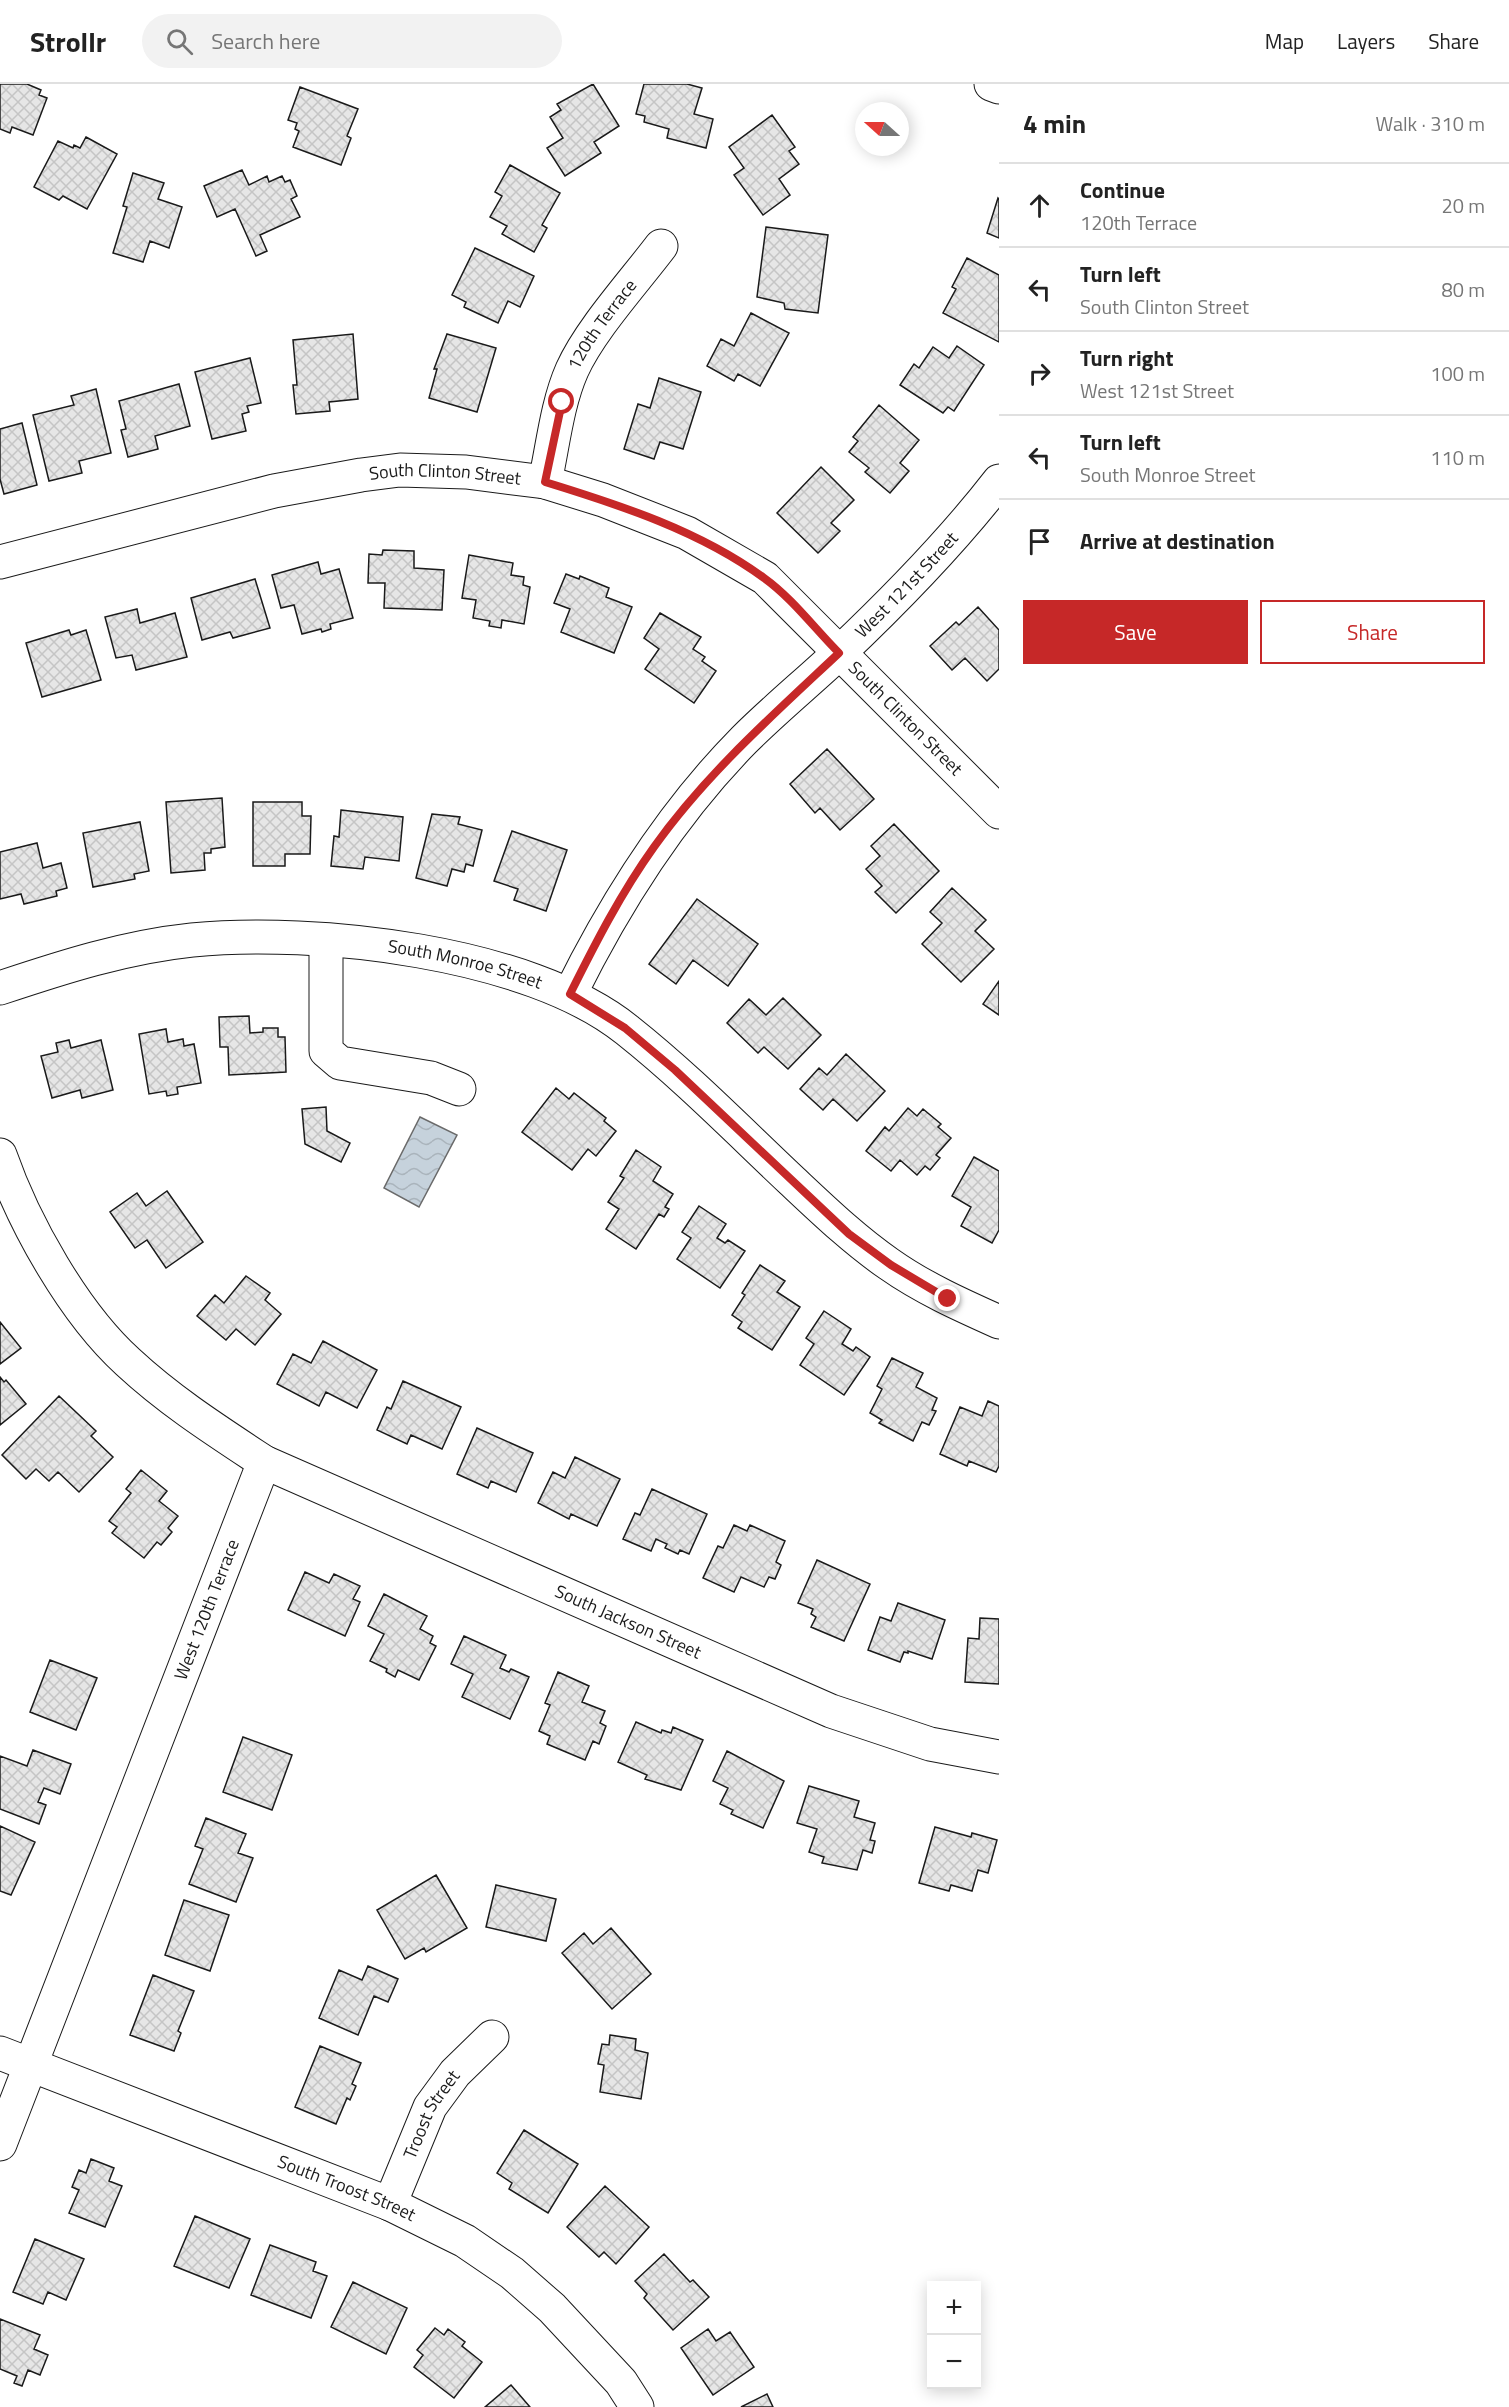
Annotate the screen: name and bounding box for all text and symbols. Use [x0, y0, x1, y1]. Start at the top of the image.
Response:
search box [142, 14, 562, 68]
text: Strollr [30, 20, 106, 63]
text: Search here [211, 24, 320, 58]
icon: search [163, 25, 196, 58]
text: Map [1265, 25, 1304, 57]
text: Layers [1337, 25, 1395, 57]
text: Share [1428, 25, 1479, 57]
north arrow [855, 102, 909, 156]
text: 4 min [1023, 104, 1086, 143]
text: Walk · 310 m [1376, 108, 1485, 139]
text: Continue [1080, 173, 1165, 207]
icon: ahead [1023, 189, 1056, 222]
text: 20 m [1441, 190, 1485, 221]
text: 120th Terrace [1080, 207, 1197, 238]
text: Turn left [1080, 257, 1161, 291]
street label: 120th Terrace [560, 273, 643, 374]
icon: left [1023, 273, 1056, 306]
text: 80 m [1441, 274, 1485, 305]
text: South Clinton Street [1080, 291, 1249, 322]
text: Turn right [1080, 341, 1174, 375]
icon: right [1023, 357, 1056, 390]
text: 100 m [1430, 358, 1485, 389]
text: West 121st Street [1080, 375, 1234, 406]
route start [548, 388, 574, 414]
text: Turn left [1080, 425, 1161, 459]
icon: left [1023, 441, 1056, 474]
text: 110 m [1430, 442, 1485, 473]
street label: South Clinton Street [367, 456, 523, 492]
text: South Monroe Street [1080, 459, 1256, 490]
text: Arrive at destination [1080, 524, 1275, 558]
street label: West 121st Street [848, 525, 965, 644]
icon: arrive [1023, 525, 1056, 558]
button: Save [1023, 600, 1248, 664]
button: Share [1260, 600, 1485, 664]
street label: South Clinton Street [842, 655, 970, 782]
street label: South Monroe Street [386, 932, 547, 996]
route end [934, 1285, 960, 1311]
street label: West 120th Terrace [167, 1535, 246, 1684]
street label: South Jackson Street [551, 1577, 706, 1666]
street label: Troost Street [396, 2063, 466, 2163]
street label: South Troost Street [274, 2148, 421, 2228]
map controls [927, 2281, 981, 2389]
button: + [927, 2281, 981, 2335]
button: − [927, 2335, 981, 2389]

